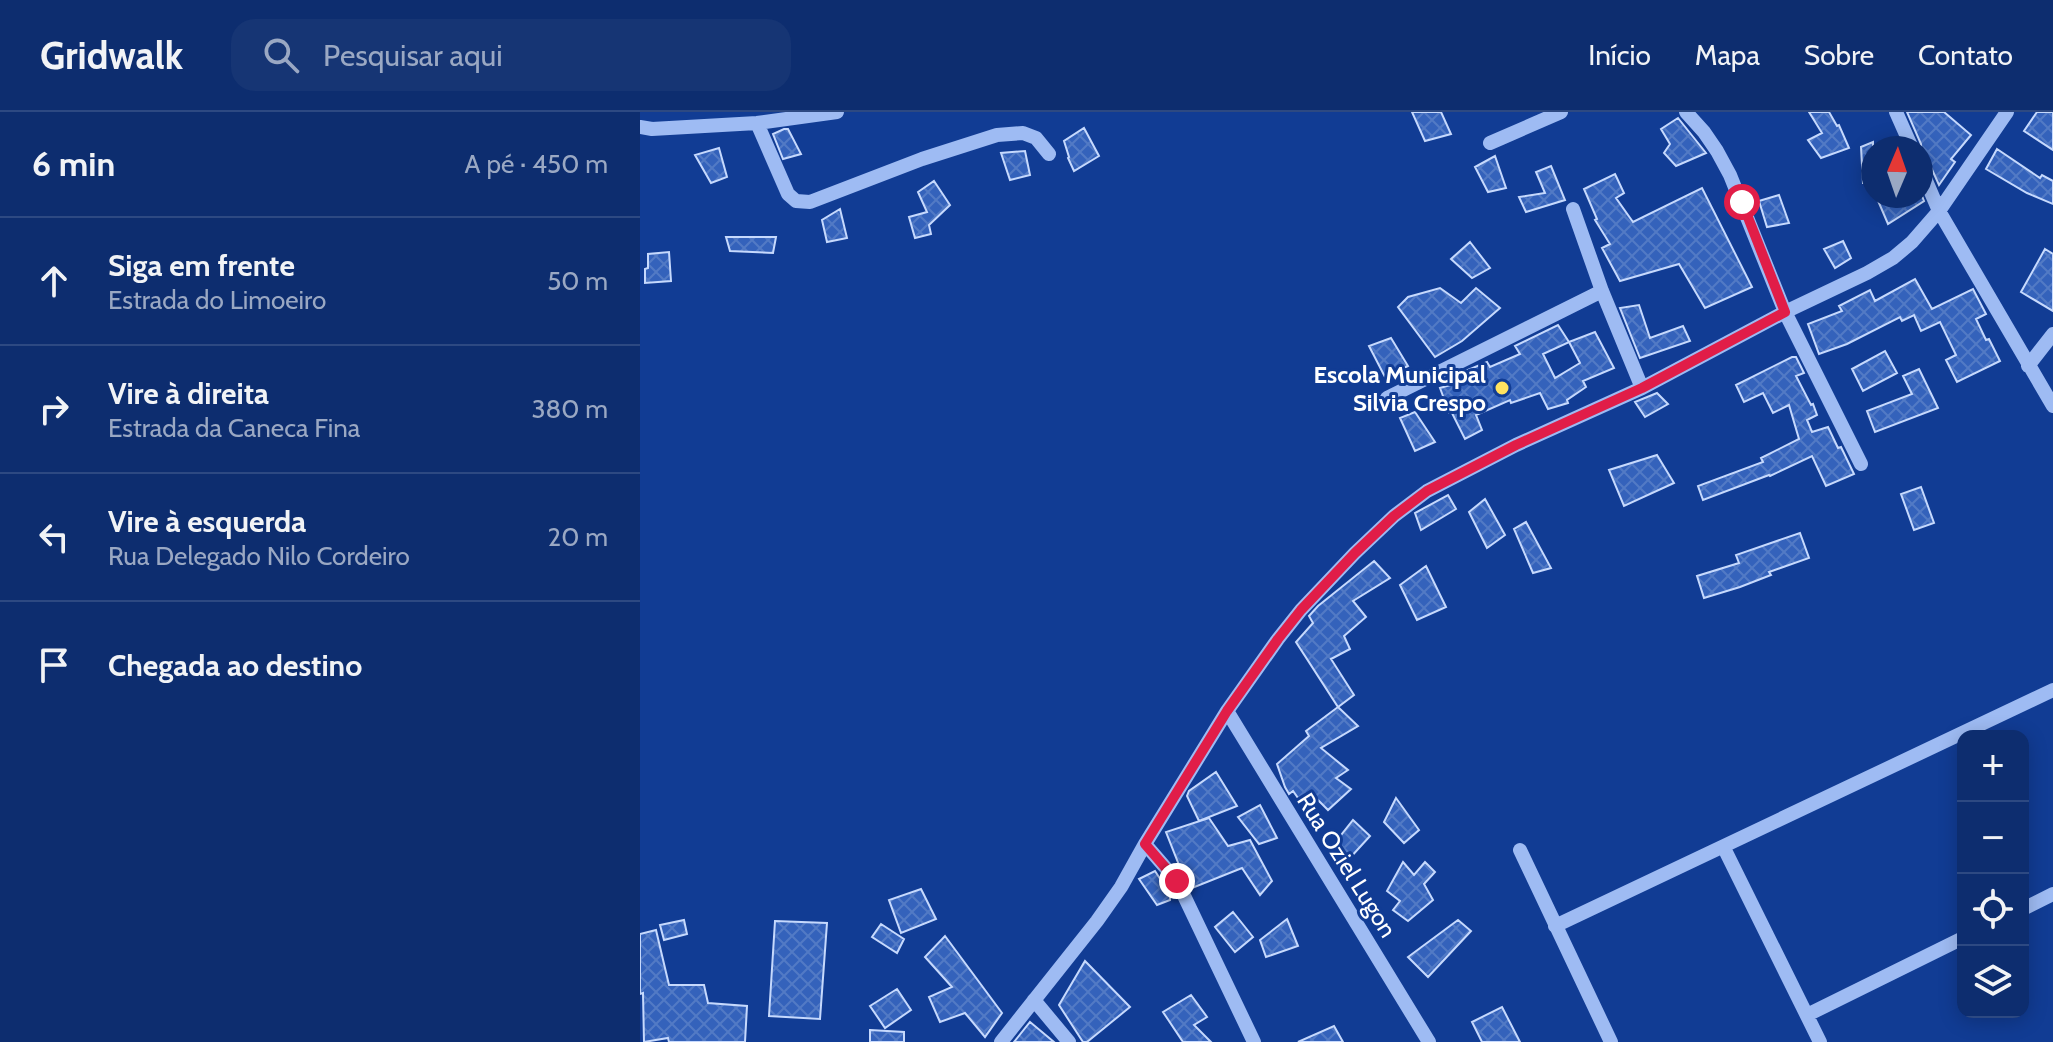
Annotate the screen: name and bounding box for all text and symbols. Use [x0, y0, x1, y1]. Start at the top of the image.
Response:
search box [231, 19, 791, 91]
text: Gridwalk [40, 32, 183, 79]
icon: search [259, 33, 303, 77]
text: Pesquisar aqui [323, 37, 503, 74]
text: Início [1588, 38, 1651, 72]
text: Mapa [1695, 38, 1760, 72]
text: Sobre [1804, 38, 1874, 72]
text: Contato [1918, 38, 2013, 72]
north arrow [1861, 136, 1933, 208]
text: 6 min [32, 143, 115, 185]
text: A pé · 450 m [465, 148, 608, 180]
route start [1724, 184, 1760, 220]
text: Siga em frente [108, 247, 295, 284]
icon: ahead [32, 259, 76, 303]
text: 50 m [547, 265, 608, 297]
text: Estrada do Limoeiro [108, 284, 326, 316]
place label: Escola Municipal Silvia Crespo [1313, 360, 1486, 417]
text: Vire à direita [108, 375, 269, 412]
marker: Escola Municipal Silvia Crespo [1493, 379, 1511, 397]
icon: right [32, 387, 76, 431]
text: 380 m [531, 393, 608, 425]
text: Estrada da Caneca Fina [108, 412, 360, 444]
text: Vire à esquerda [108, 503, 306, 540]
icon: left [32, 515, 76, 559]
text: 20 m [548, 521, 608, 553]
text: Rua Delegado Nilo Cordeiro [108, 540, 410, 572]
icon: arrive [32, 643, 76, 687]
text: Chegada ao destino [108, 647, 362, 684]
map controls [1957, 730, 2029, 1018]
button: + [1957, 730, 2029, 802]
street label: Rua Oziel Lugon [1291, 787, 1403, 943]
button: − [1957, 802, 2029, 874]
route end [1159, 863, 1195, 899]
button: locate [1957, 874, 2029, 946]
button: layers [1957, 946, 2029, 1018]

